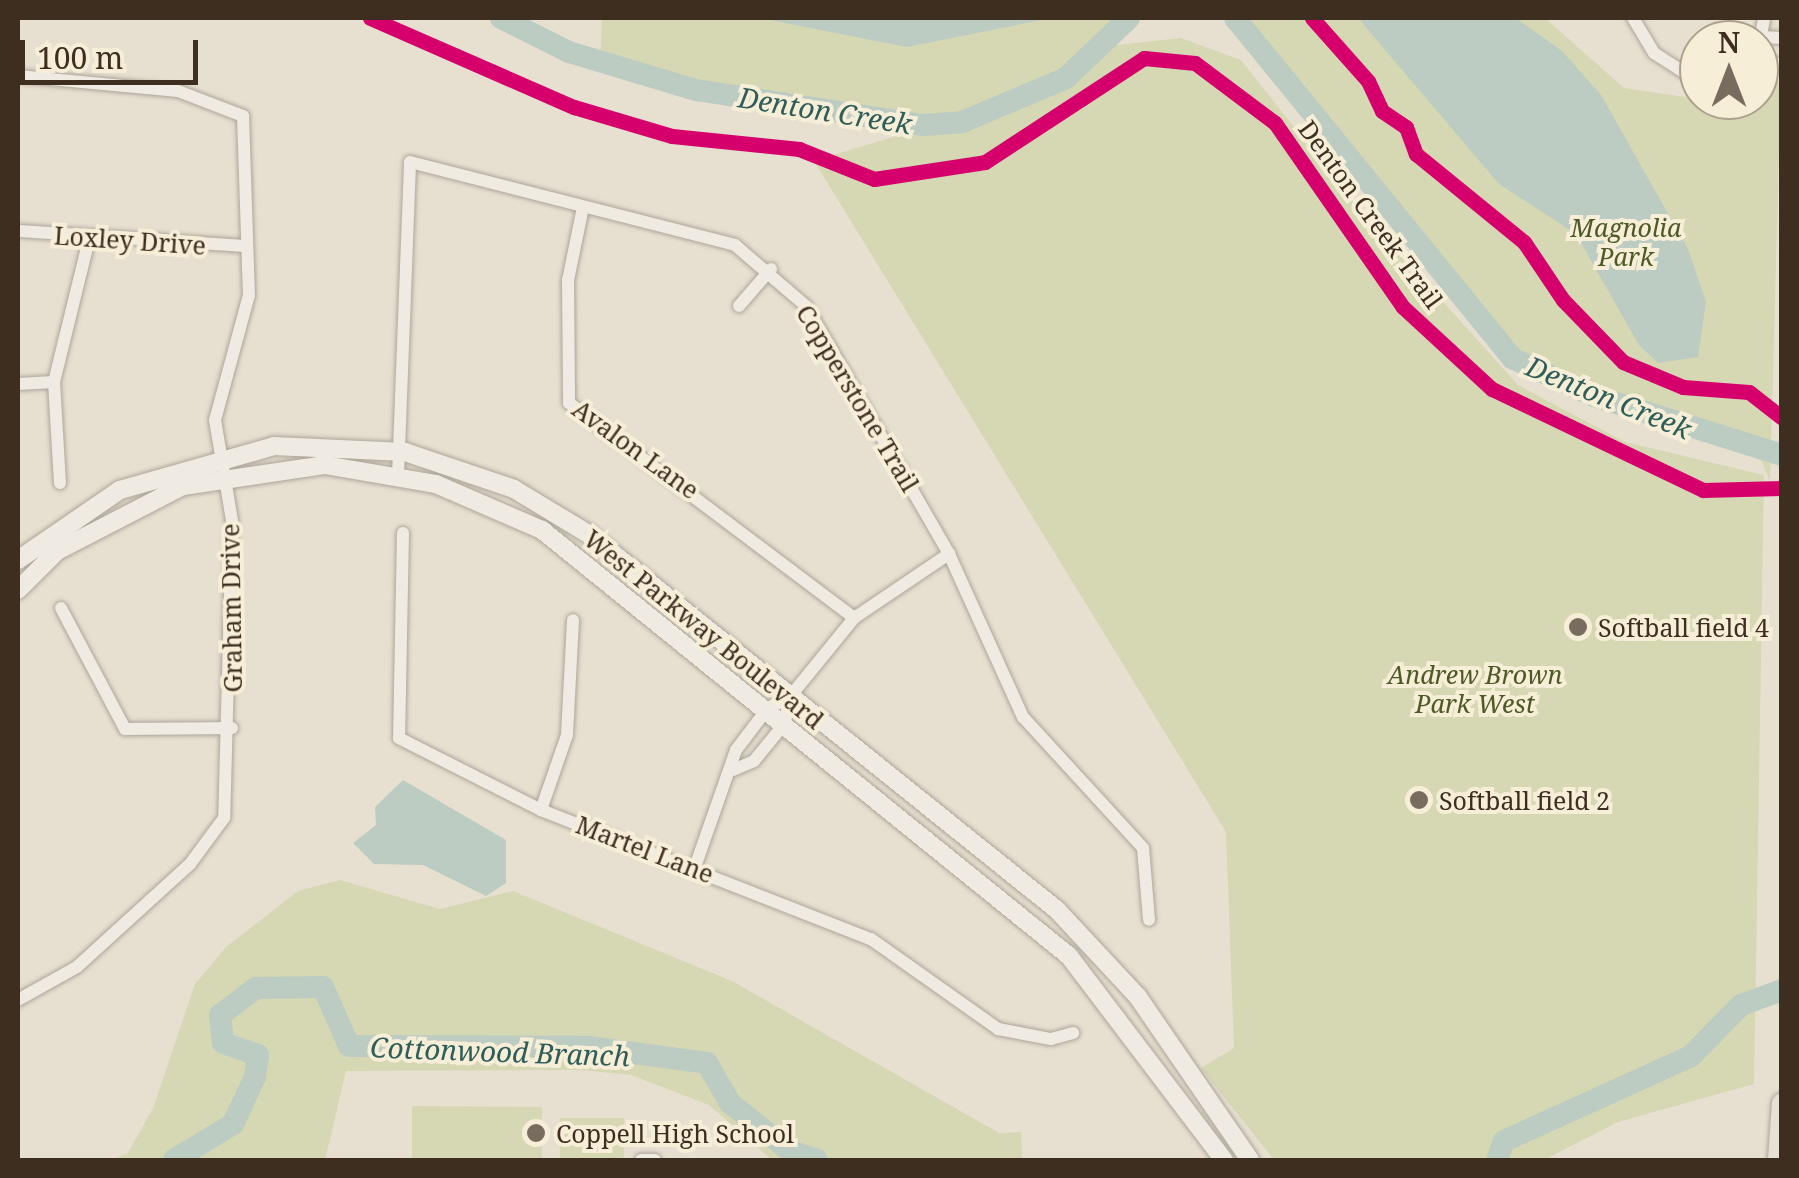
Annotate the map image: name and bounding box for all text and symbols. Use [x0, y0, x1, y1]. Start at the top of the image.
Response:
scale bar [25, 20, 202, 82]
north arrow [1679, 20, 1779, 120]
text: N [1718, 23, 1740, 61]
text: 100 m [37, 37, 123, 78]
water label: Denton Creek [736, 80, 914, 140]
street label: Denton Creek Trail [1293, 114, 1449, 314]
park label: Magnolia Park [1571, 213, 1681, 272]
street label: Loxley Drive [53, 220, 207, 260]
street label: Copperstone Trail [790, 299, 926, 497]
water label: Denton Creek [1522, 349, 1696, 445]
street label: Avalon Lane [567, 393, 705, 505]
street label: Graham Drive [215, 523, 247, 693]
street label: West Parkway Boulevard [578, 523, 830, 735]
place label: Softball field 4 [1598, 612, 1769, 642]
marker: Softball field 4 [1567, 616, 1589, 638]
park label: Andrew Brown Park West [1388, 660, 1562, 719]
place label: Softball field 2 [1439, 785, 1610, 815]
marker: Softball field 2 [1408, 789, 1430, 811]
street label: Martel Lane [572, 809, 718, 889]
water label: Cottonwood Branch [370, 1030, 630, 1072]
place label: Coppell High School [556, 1118, 794, 1148]
marker: Coppell High School [525, 1122, 547, 1144]

